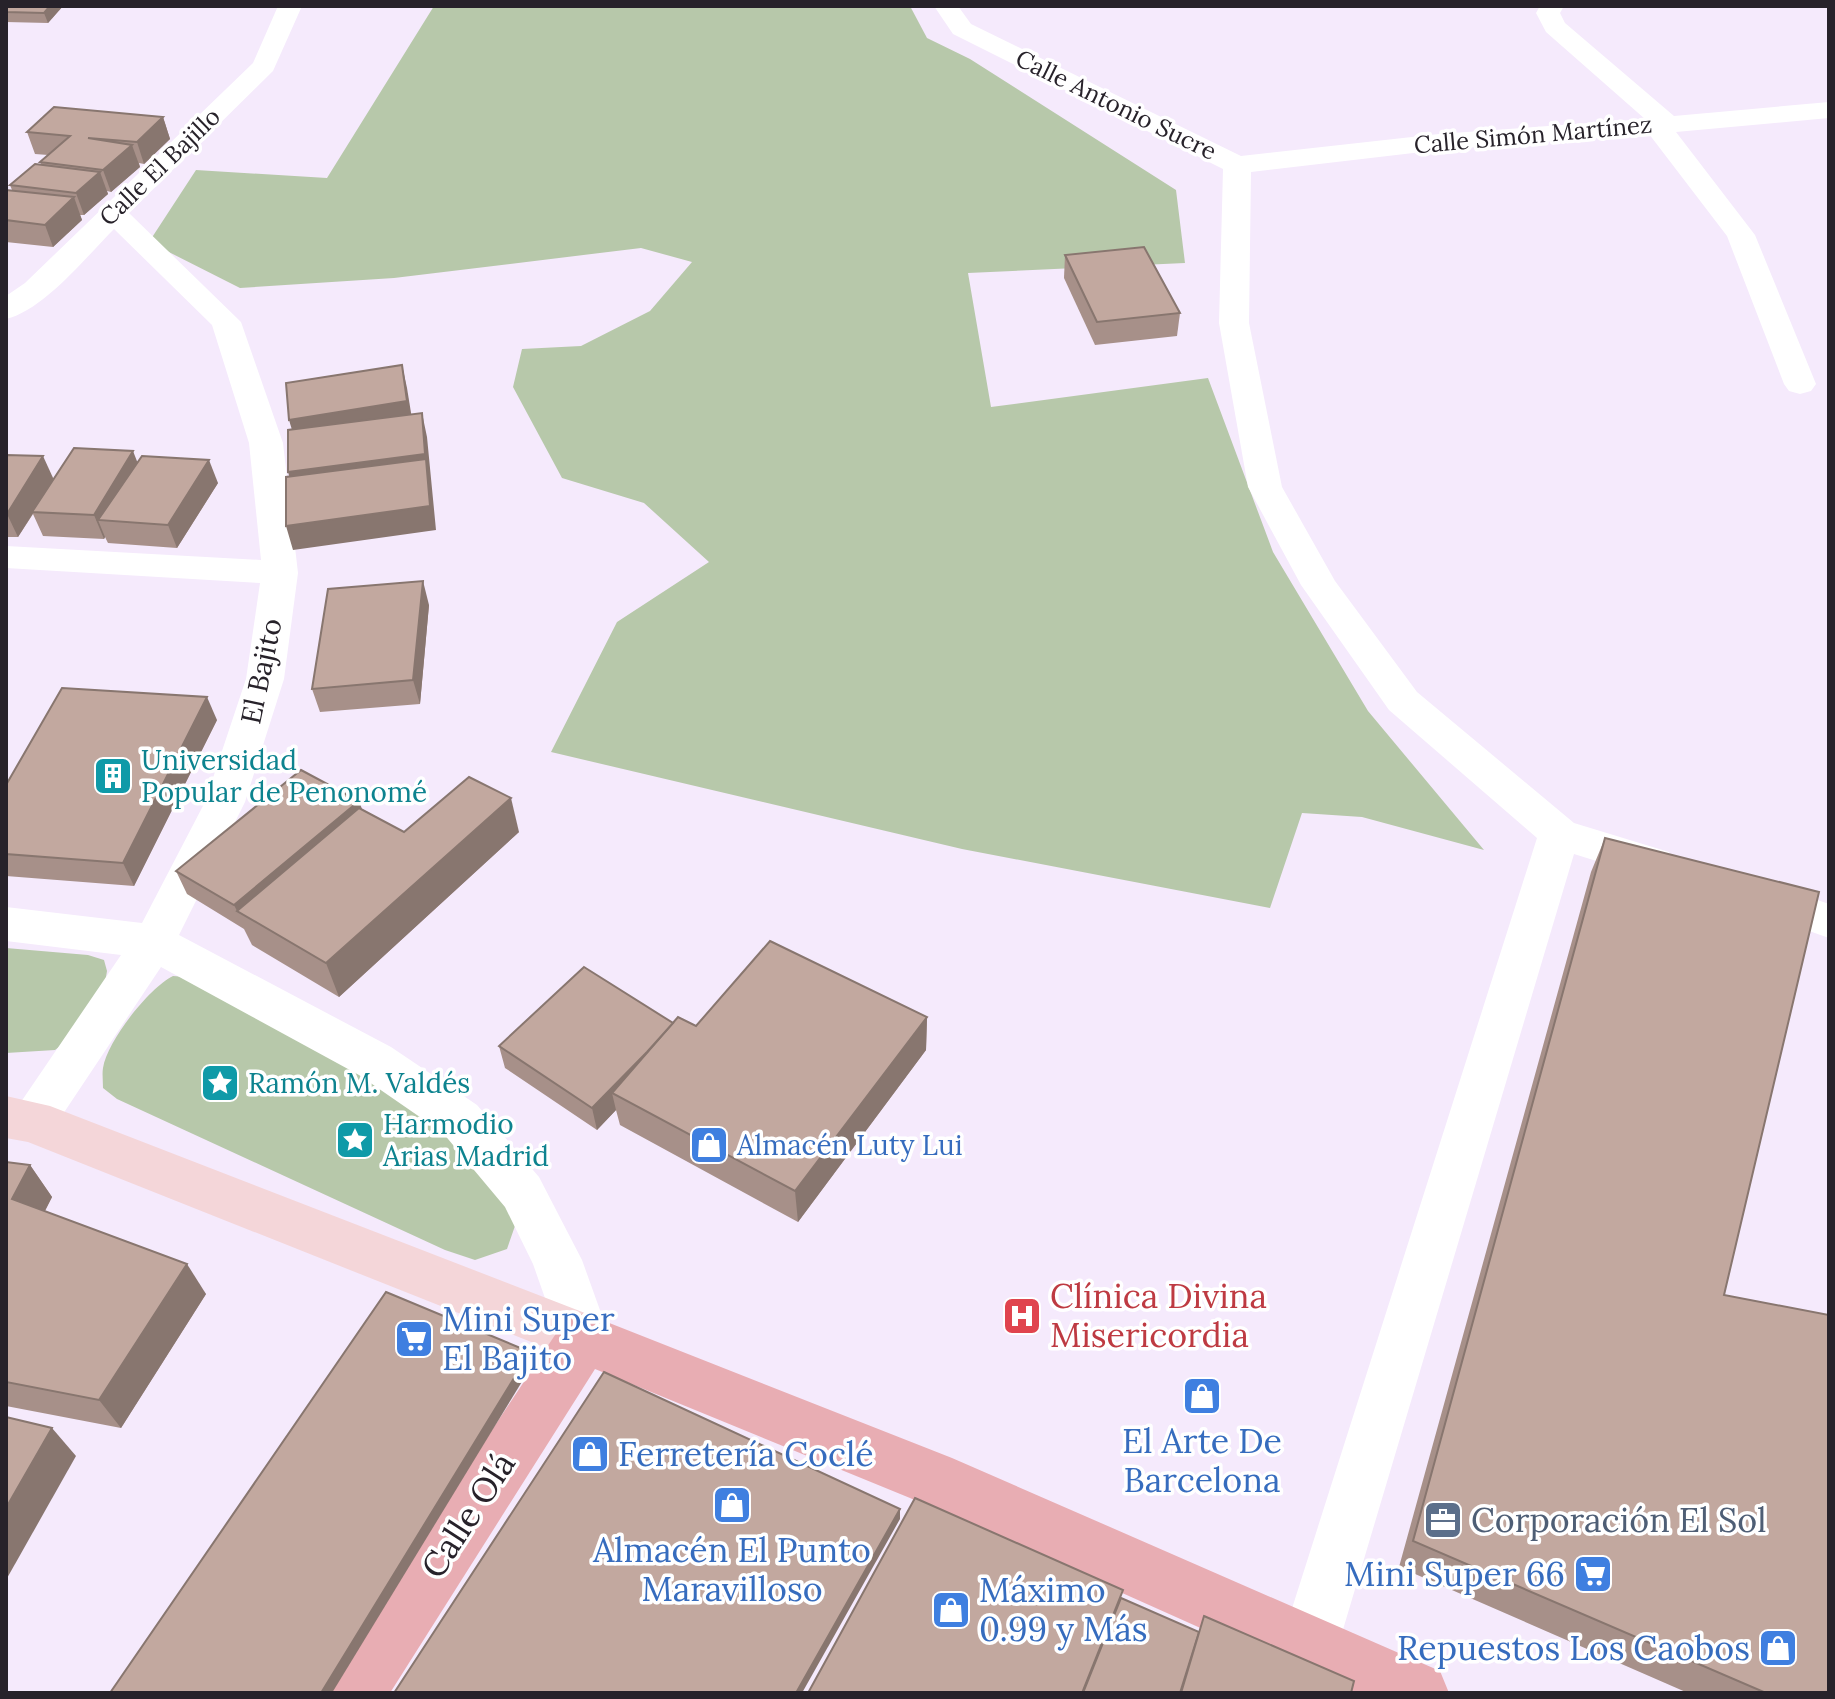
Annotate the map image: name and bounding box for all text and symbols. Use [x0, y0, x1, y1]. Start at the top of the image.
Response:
street label: Calle Antonio Sucre [1011, 42, 1222, 167]
street label: Calle El Bajillo [93, 101, 227, 232]
street label: Calle Simón Martínez [1413, 109, 1653, 160]
street label: El Bajito [232, 615, 290, 727]
place label: Universidad Popular de Penonomé [141, 742, 427, 810]
building icon: Universidad Popular de Penonomé [92, 755, 134, 797]
place icon: Ramón M. Valdés [199, 1062, 241, 1104]
place label: Ramón M. Valdés [248, 1065, 470, 1101]
place label: Harmodio Arias Madrid [382, 1106, 549, 1174]
place icon: Harmodio Arias Madrid [334, 1119, 376, 1161]
shop icon: Almacén Luty Lui [688, 1124, 730, 1166]
place label: Almacén Luty Lui [736, 1127, 963, 1163]
place label: Clínica Divina Misericordia [1050, 1274, 1267, 1356]
hospital icon: Clínica Divina Misericordia [1001, 1295, 1043, 1337]
place label: Mini Super El Bajito [442, 1297, 615, 1380]
supermarket icon: Mini Super El Bajito [393, 1318, 435, 1360]
shop icon: El Arte De Barcelona [1181, 1375, 1223, 1417]
place label: El Arte De Barcelona [1122, 1419, 1282, 1501]
place label: Ferretería Coclé [618, 1432, 874, 1475]
shop icon: Ferretería Coclé [569, 1433, 611, 1475]
street label: Calle Olá [411, 1444, 524, 1586]
shop icon: Almacén El Punto Maravilloso [711, 1484, 753, 1526]
place label: Corporación El Sol [1471, 1498, 1766, 1541]
office icon: Corporación El Sol [1422, 1499, 1464, 1541]
place label: Almacén El Punto Maravilloso [592, 1528, 871, 1610]
place label: Mini Super 66 [1344, 1552, 1565, 1595]
supermarket icon: Mini Super 66 [1572, 1553, 1614, 1595]
place label: Máximo 0.99 y Más [979, 1568, 1148, 1651]
shop icon: Máximo 0.99 y Más [930, 1589, 972, 1631]
place label: Repuestos Los Caobos [1397, 1626, 1750, 1669]
shop icon: Repuestos Los Caobos [1757, 1627, 1799, 1669]

